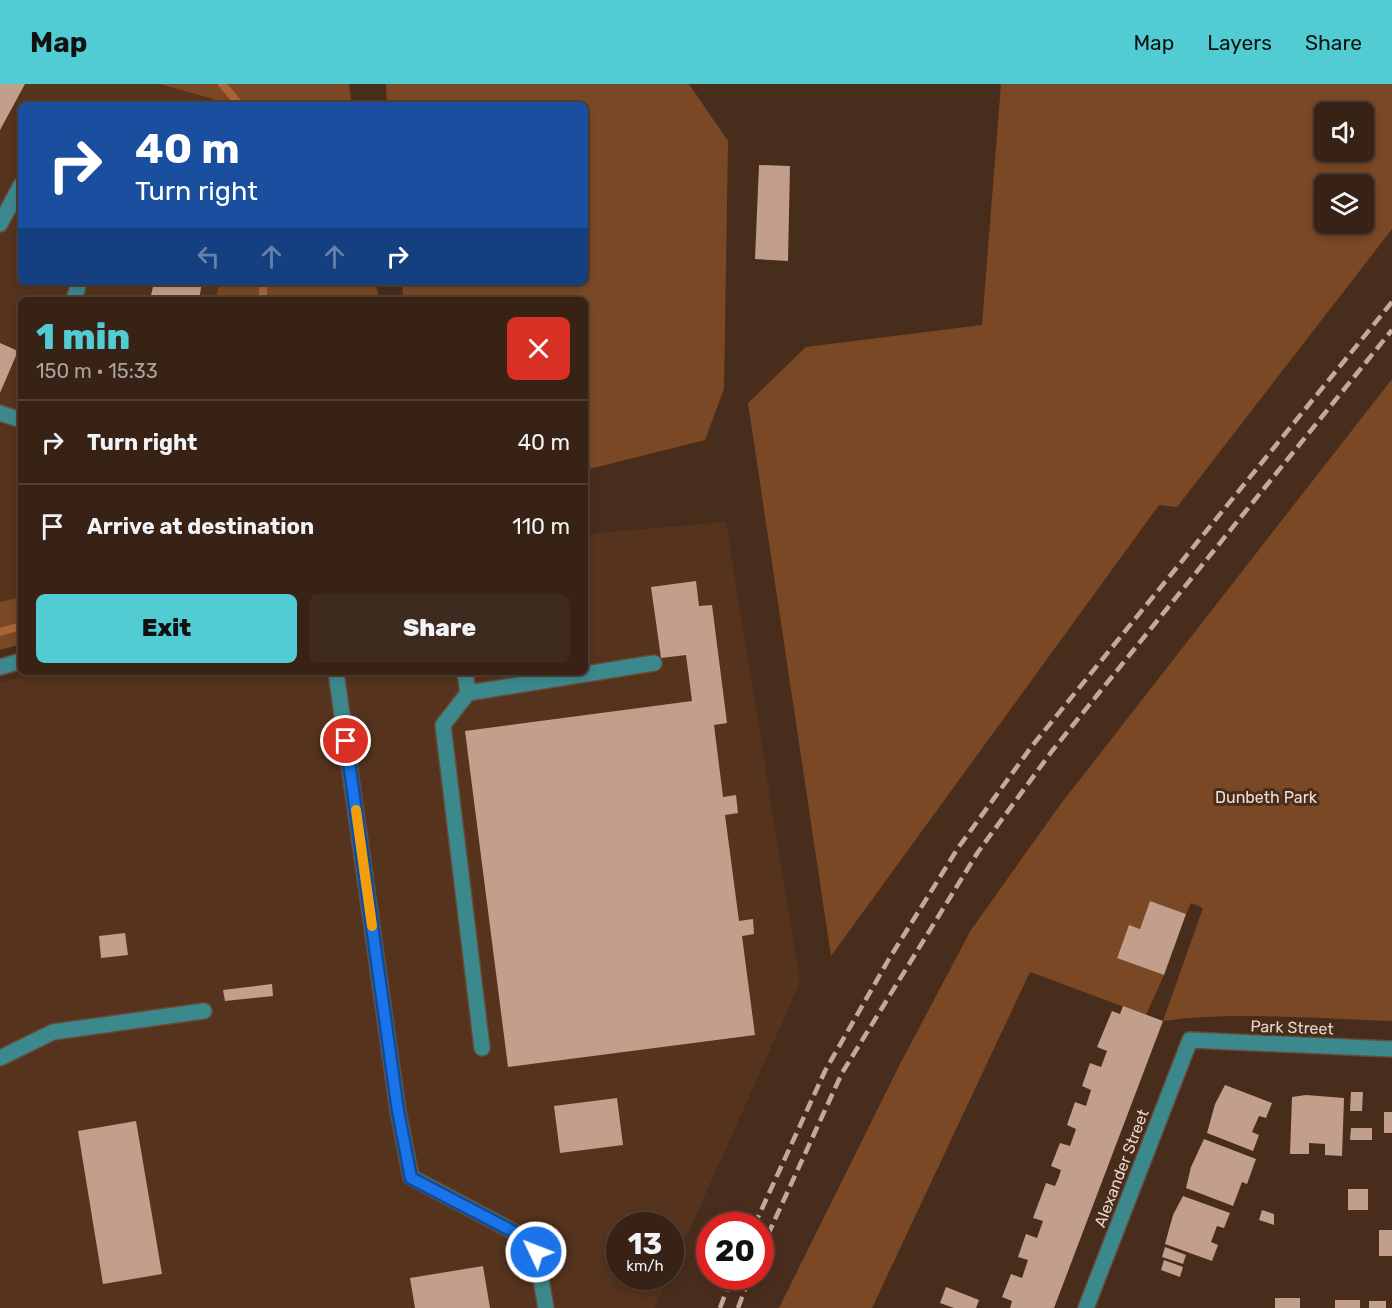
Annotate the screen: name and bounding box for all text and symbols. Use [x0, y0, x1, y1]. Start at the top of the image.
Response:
text: Map [30, 26, 87, 59]
text: Map [1133, 30, 1174, 55]
text: Layers [1207, 30, 1272, 55]
text: Share [1305, 30, 1362, 55]
map controls [1314, 102, 1374, 234]
button: sound [1314, 102, 1374, 162]
text: 40 m [135, 124, 240, 174]
icon: right [36, 126, 114, 204]
button: layers [1314, 174, 1374, 234]
text: Turn right [135, 175, 258, 207]
icon: left [192, 240, 225, 273]
icon: ahead [255, 240, 288, 273]
icon: ahead [318, 240, 351, 273]
icon: right [381, 240, 414, 273]
text: 1 min [36, 315, 130, 358]
button: close [507, 317, 570, 380]
text: 150 m · 15:33 [36, 359, 158, 383]
icon: right [36, 426, 69, 459]
text: Turn right [87, 429, 197, 456]
text: 40 m [517, 429, 570, 456]
icon: arrive [36, 510, 69, 543]
text: Arrive at destination [87, 513, 314, 540]
text: 110 m [512, 513, 570, 540]
button: Exit [36, 594, 297, 663]
button: Share [309, 594, 570, 663]
pin [320, 715, 371, 766]
icon: arrive [329, 724, 362, 757]
park label: Dunbeth Park [1215, 788, 1318, 807]
street label: Park Street [1250, 1017, 1334, 1038]
street label: Alexander Street [1090, 1107, 1153, 1230]
speed limit sign: 20 [696, 1212, 774, 1290]
position arrow [504, 1220, 568, 1284]
text: 13 [628, 1226, 662, 1262]
text: km/h [626, 1257, 664, 1275]

